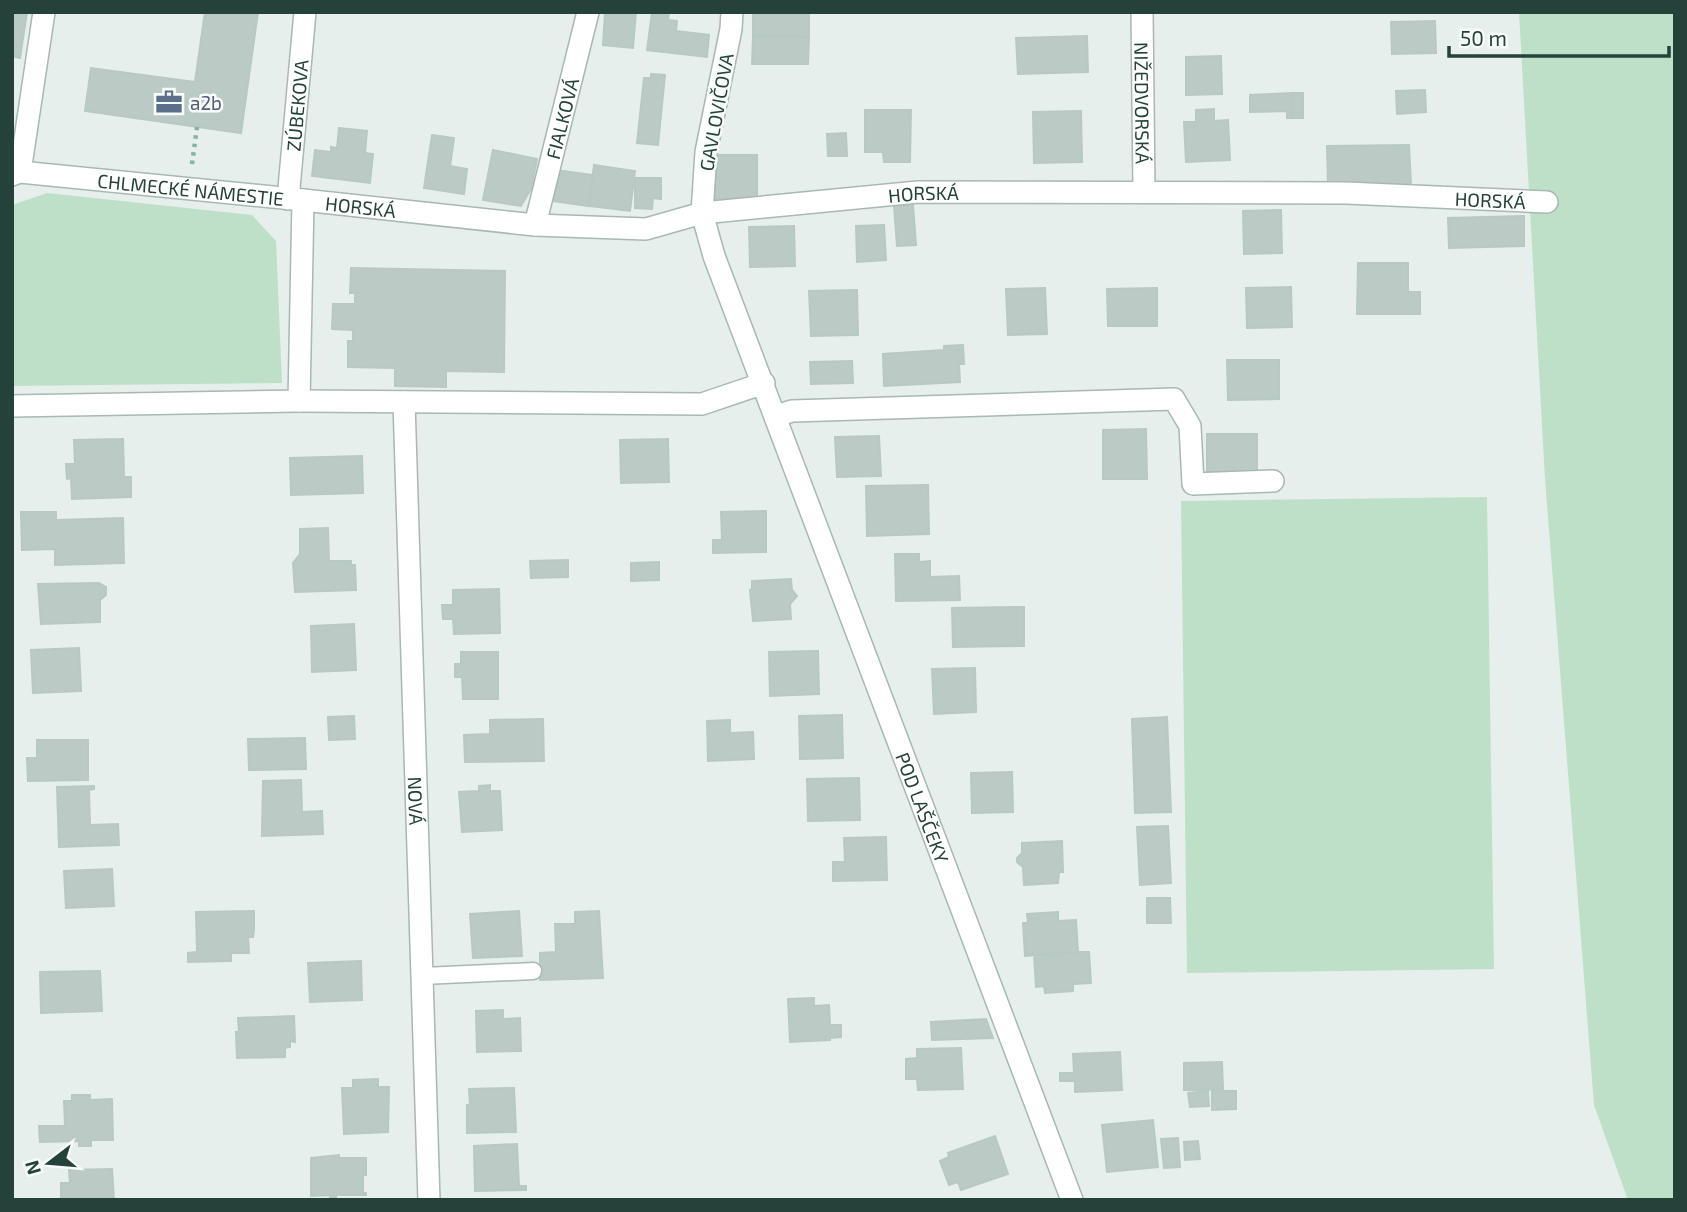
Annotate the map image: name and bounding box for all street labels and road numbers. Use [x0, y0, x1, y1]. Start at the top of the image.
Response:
street label: NIŽEDVORSKÁ [1131, 42, 1155, 164]
street label: GAVLOVIČOVA [694, 51, 738, 173]
street label: ZÚBEKOVA [281, 58, 312, 152]
street label: FIALKOVÁ [540, 75, 583, 161]
street label: CHLMECKÉ NÁMESTIE [96, 168, 285, 210]
street label: HORSKÁ [887, 180, 959, 206]
street label: HORSKÁ [1454, 186, 1526, 213]
street label: HORSKÁ [324, 191, 397, 221]
street label: POD LAŠČEKY [892, 749, 955, 866]
street label: NOVÁ [404, 776, 429, 826]

